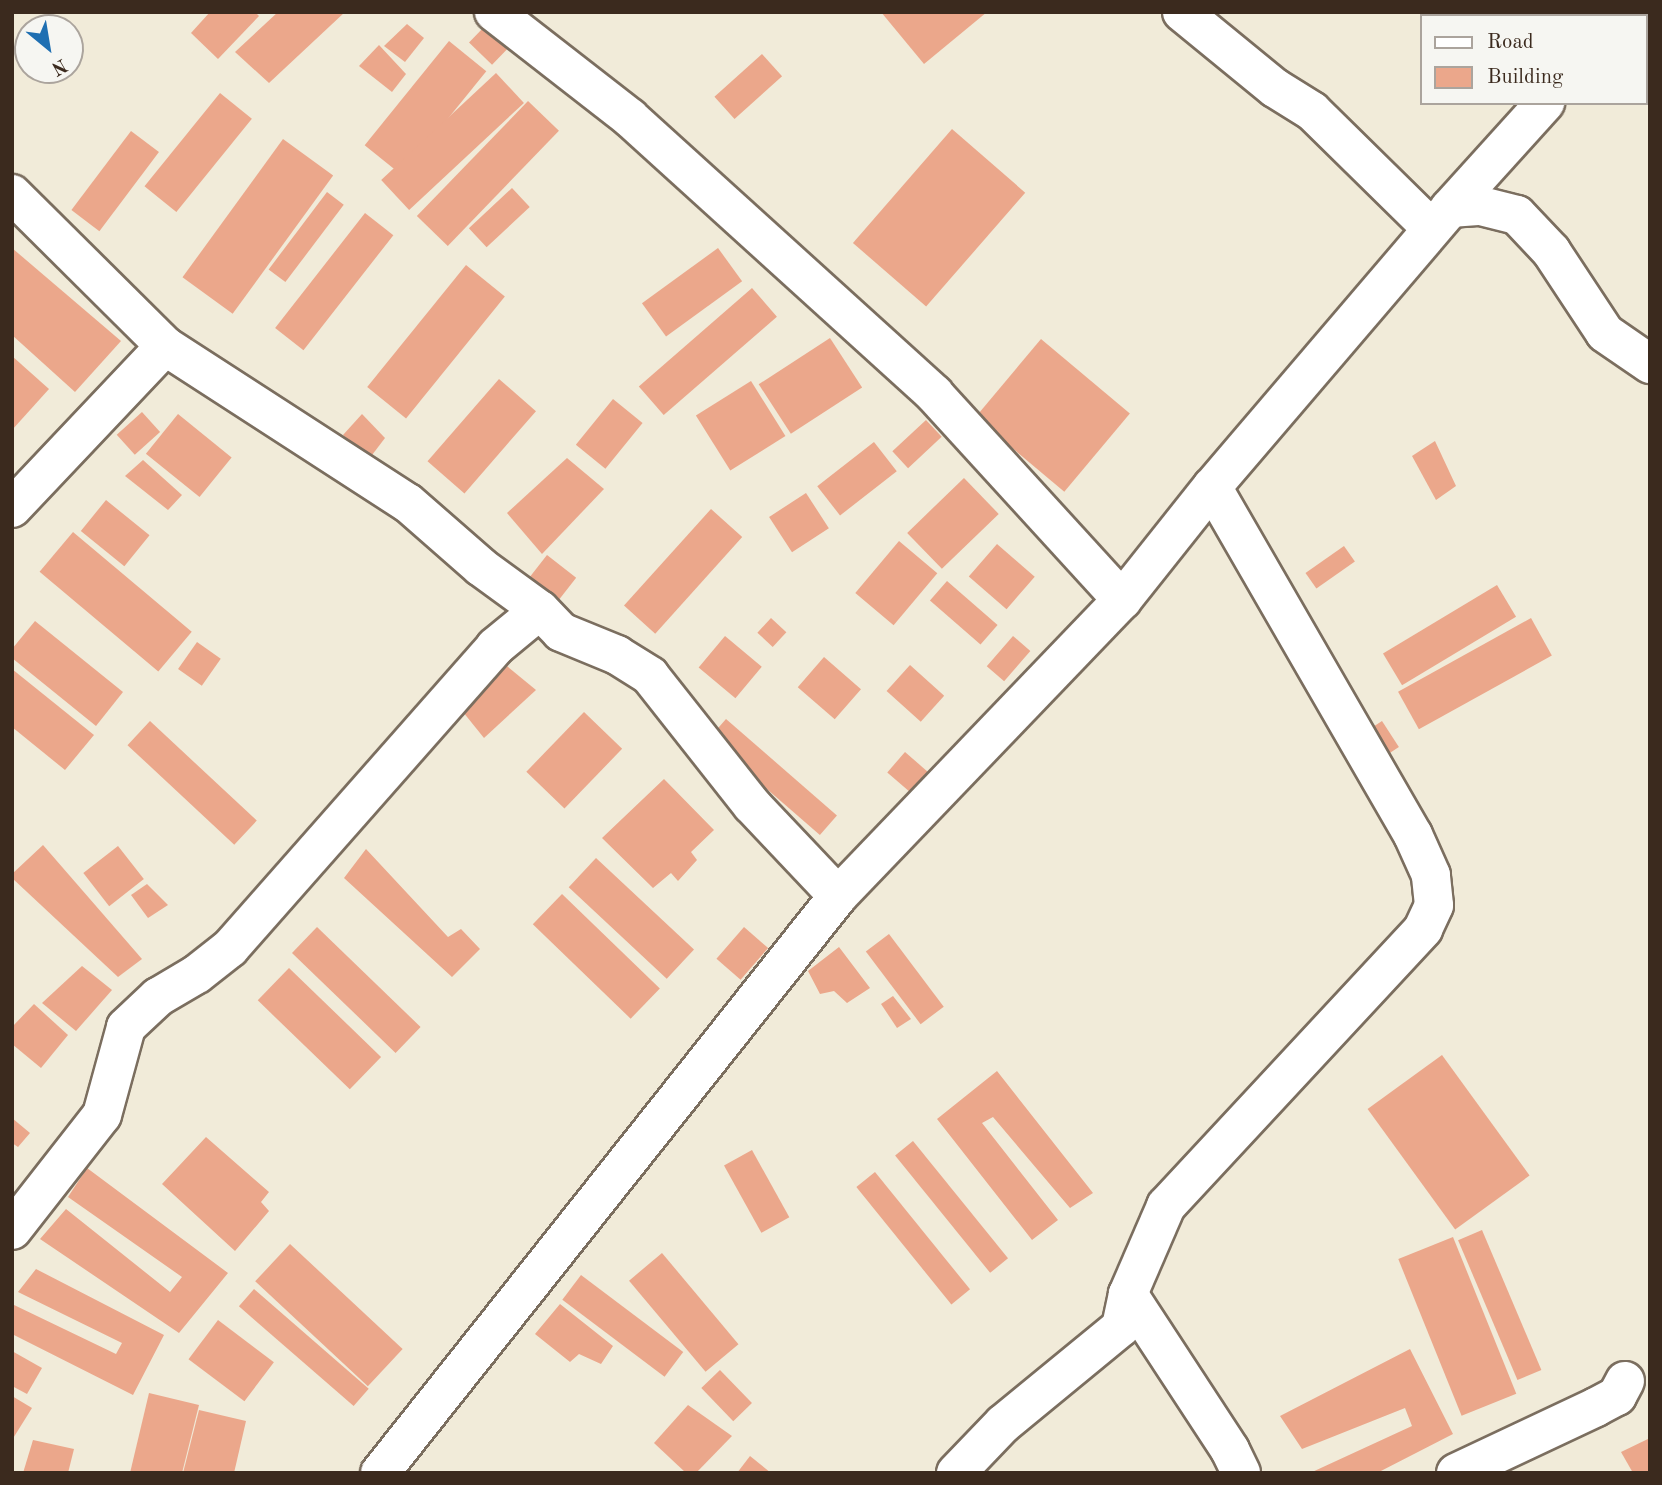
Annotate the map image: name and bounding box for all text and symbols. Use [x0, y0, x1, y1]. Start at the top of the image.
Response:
north arrow [14, 14, 84, 84]
legend [1420, 14, 1648, 105]
text: Road [1487, 32, 1534, 53]
text: N [48, 54, 70, 78]
text: Building [1487, 67, 1563, 88]

